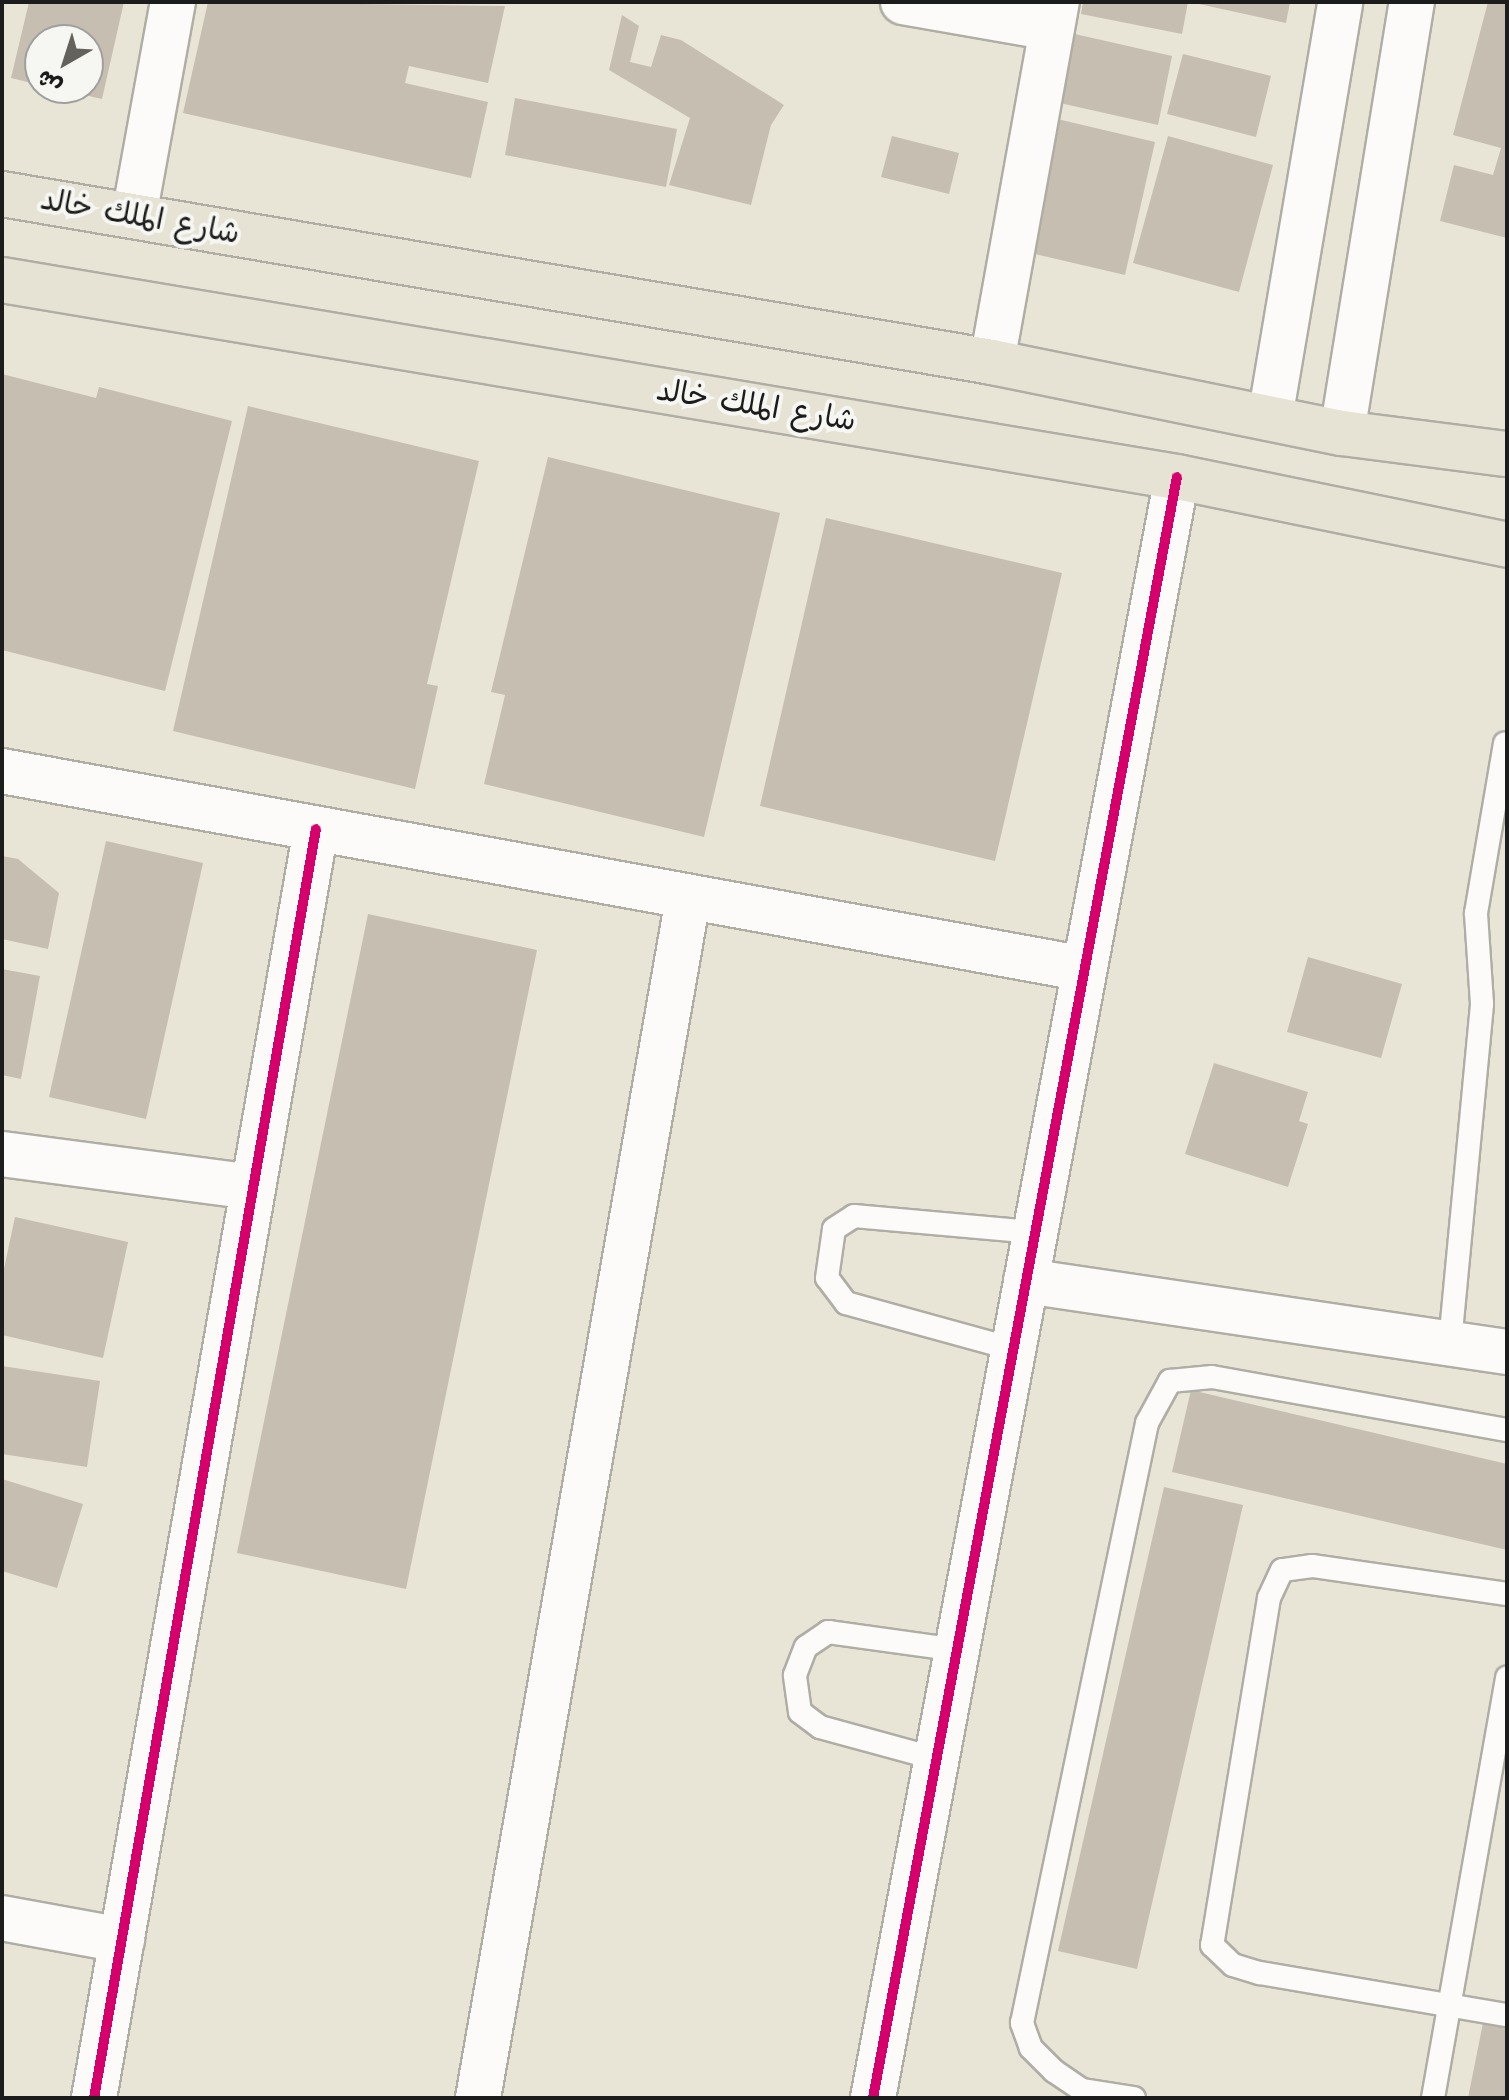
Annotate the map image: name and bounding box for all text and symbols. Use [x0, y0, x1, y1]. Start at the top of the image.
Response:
north arrow [24, 24, 104, 104]
text: ش [31, 62, 69, 101]
street label: شارع الملك خالد [38, 182, 242, 252]
street label: شارع الملك خالد [654, 372, 858, 440]

